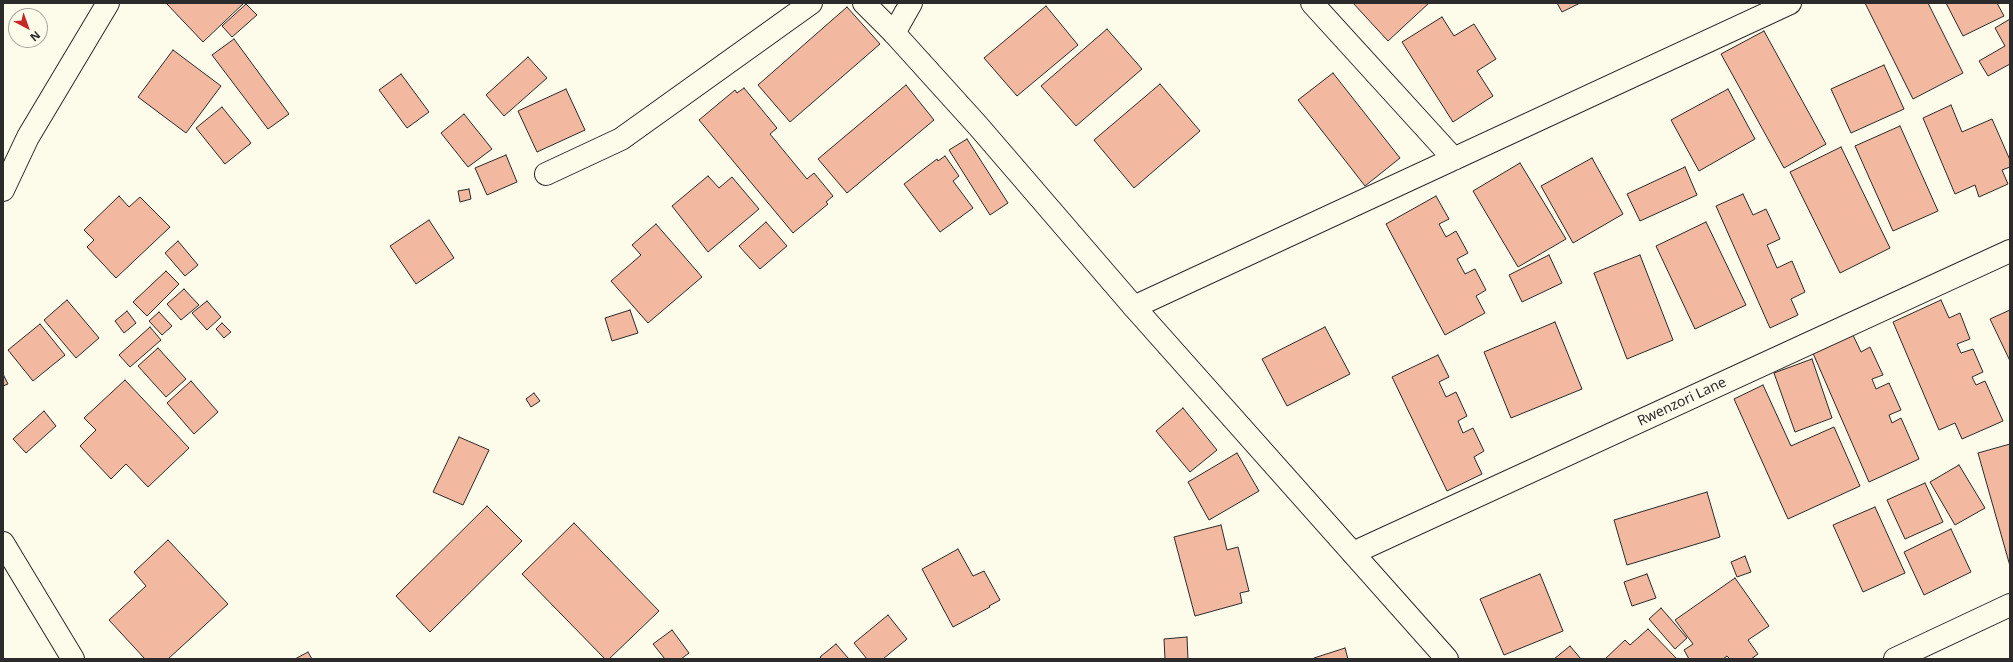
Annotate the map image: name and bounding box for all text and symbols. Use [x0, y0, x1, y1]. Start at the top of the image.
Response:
north arrow [8, 8, 48, 48]
text: N [27, 28, 44, 45]
street label: Rwenzori Lane [1635, 374, 1729, 430]

